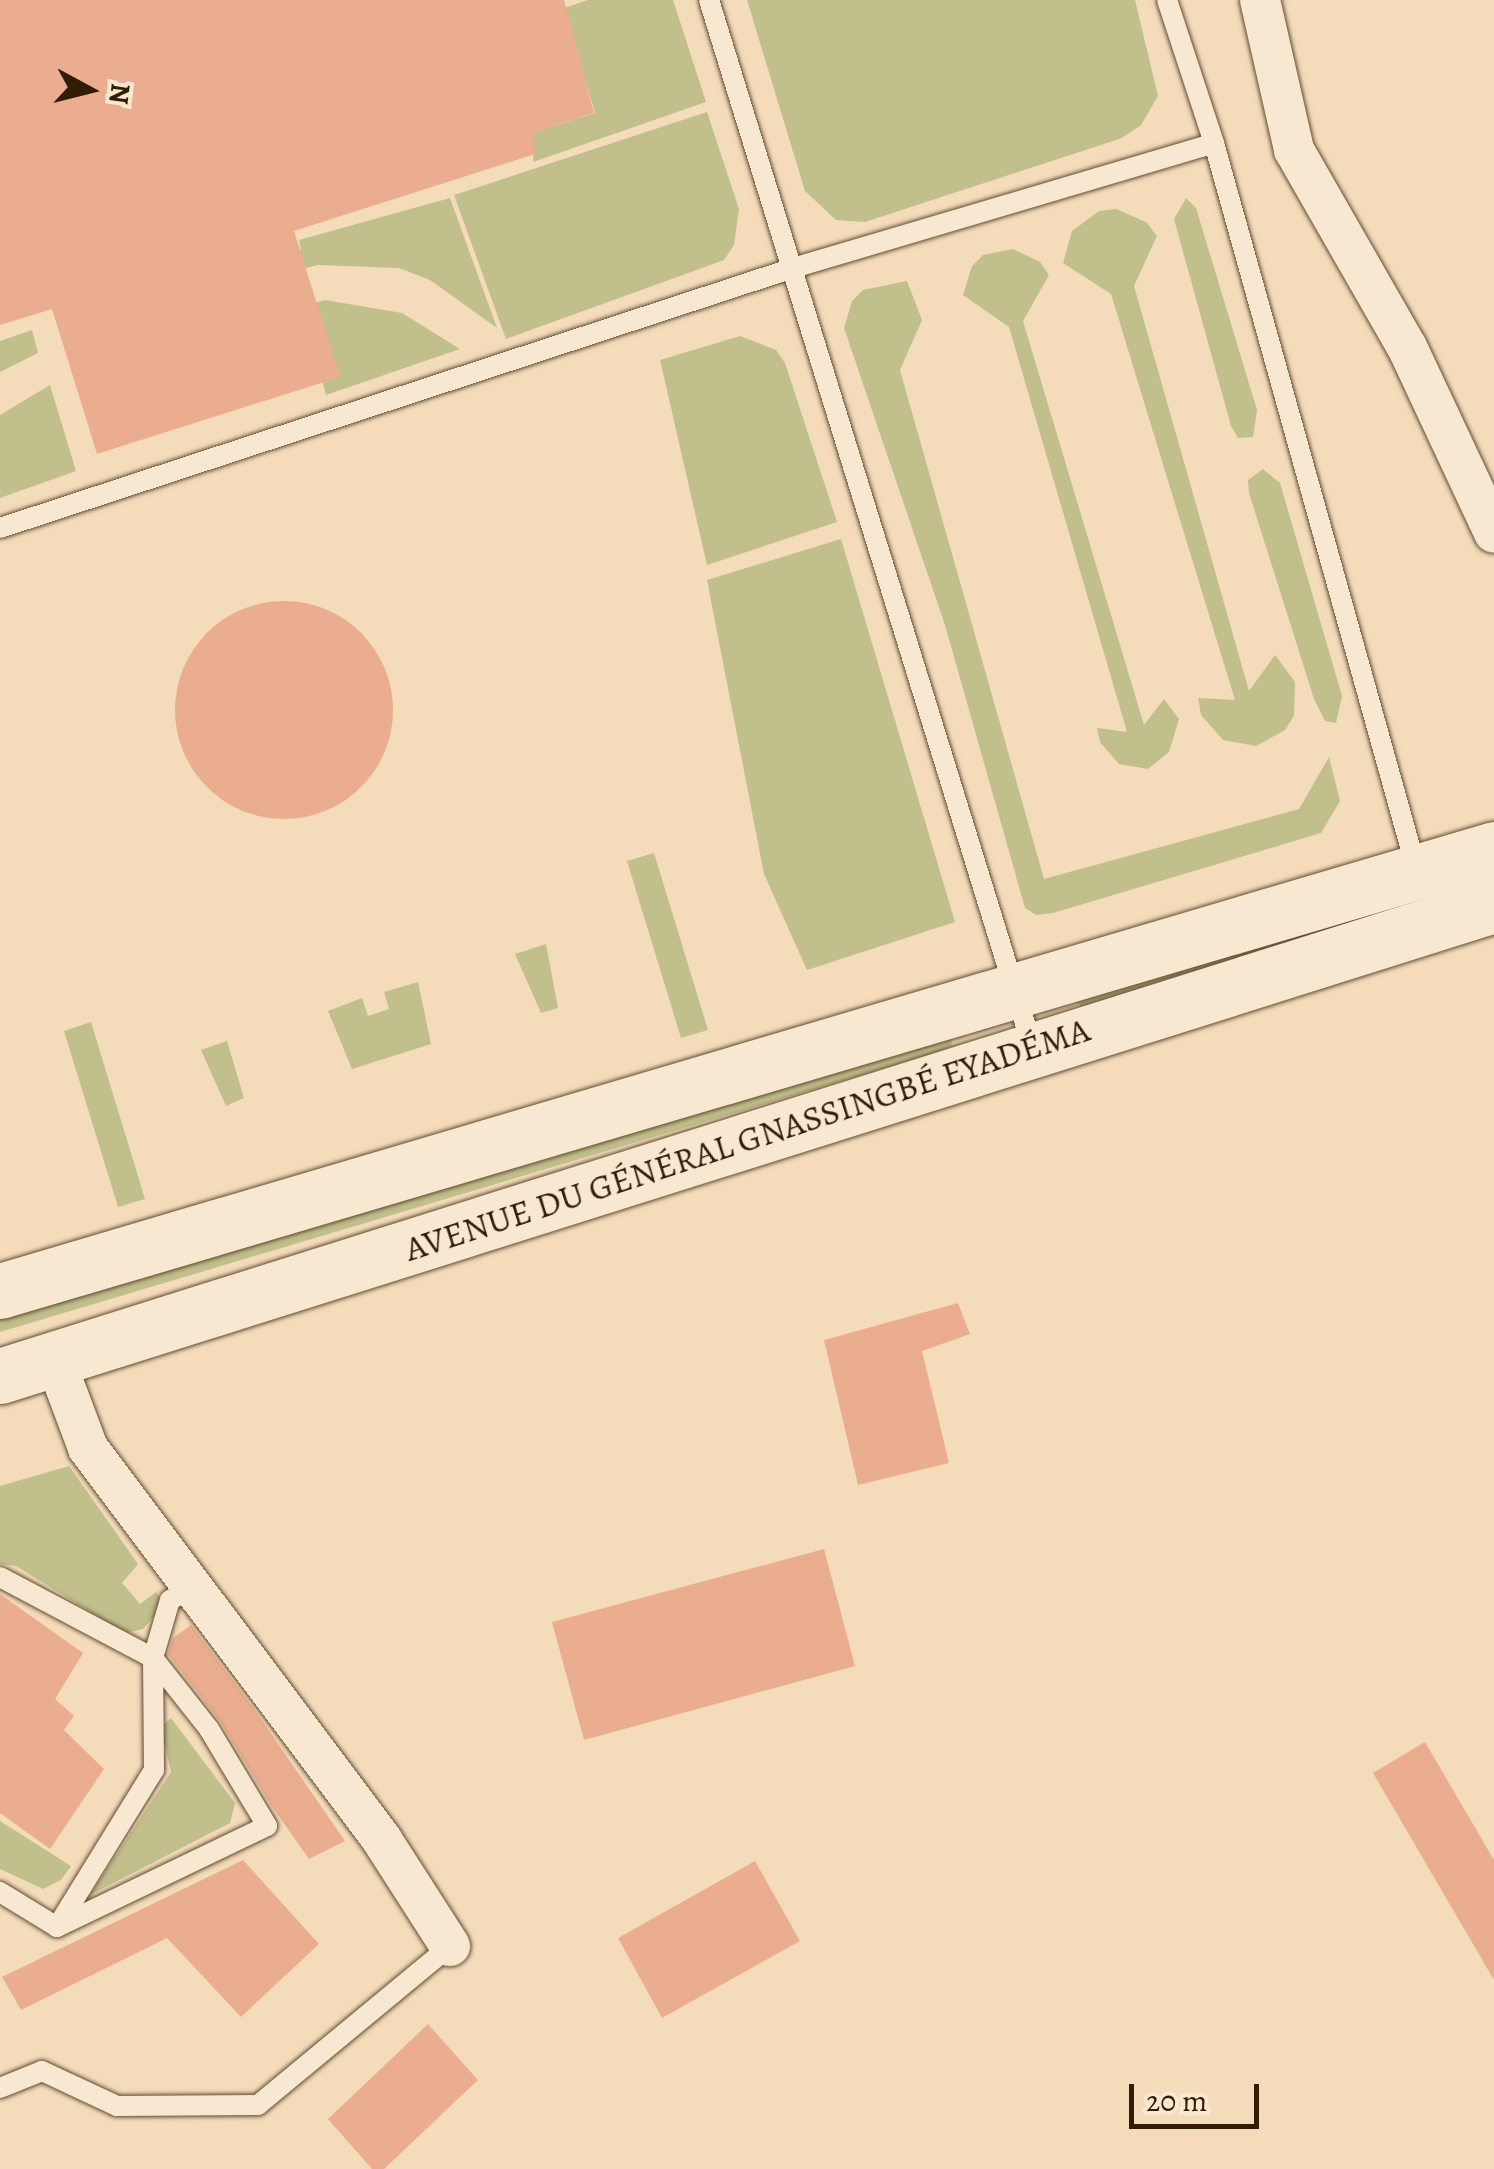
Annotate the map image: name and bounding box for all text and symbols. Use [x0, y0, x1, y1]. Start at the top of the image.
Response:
north arrow [40, 40, 140, 140]
text: N [100, 81, 140, 106]
street label: AVENUE DU GÉNÉRAL GNASSINGBÉ EYADÉMA [399, 1008, 1095, 1270]
scale bar [1134, 2064, 1264, 2126]
text: 20 m [1146, 2081, 1207, 2121]

